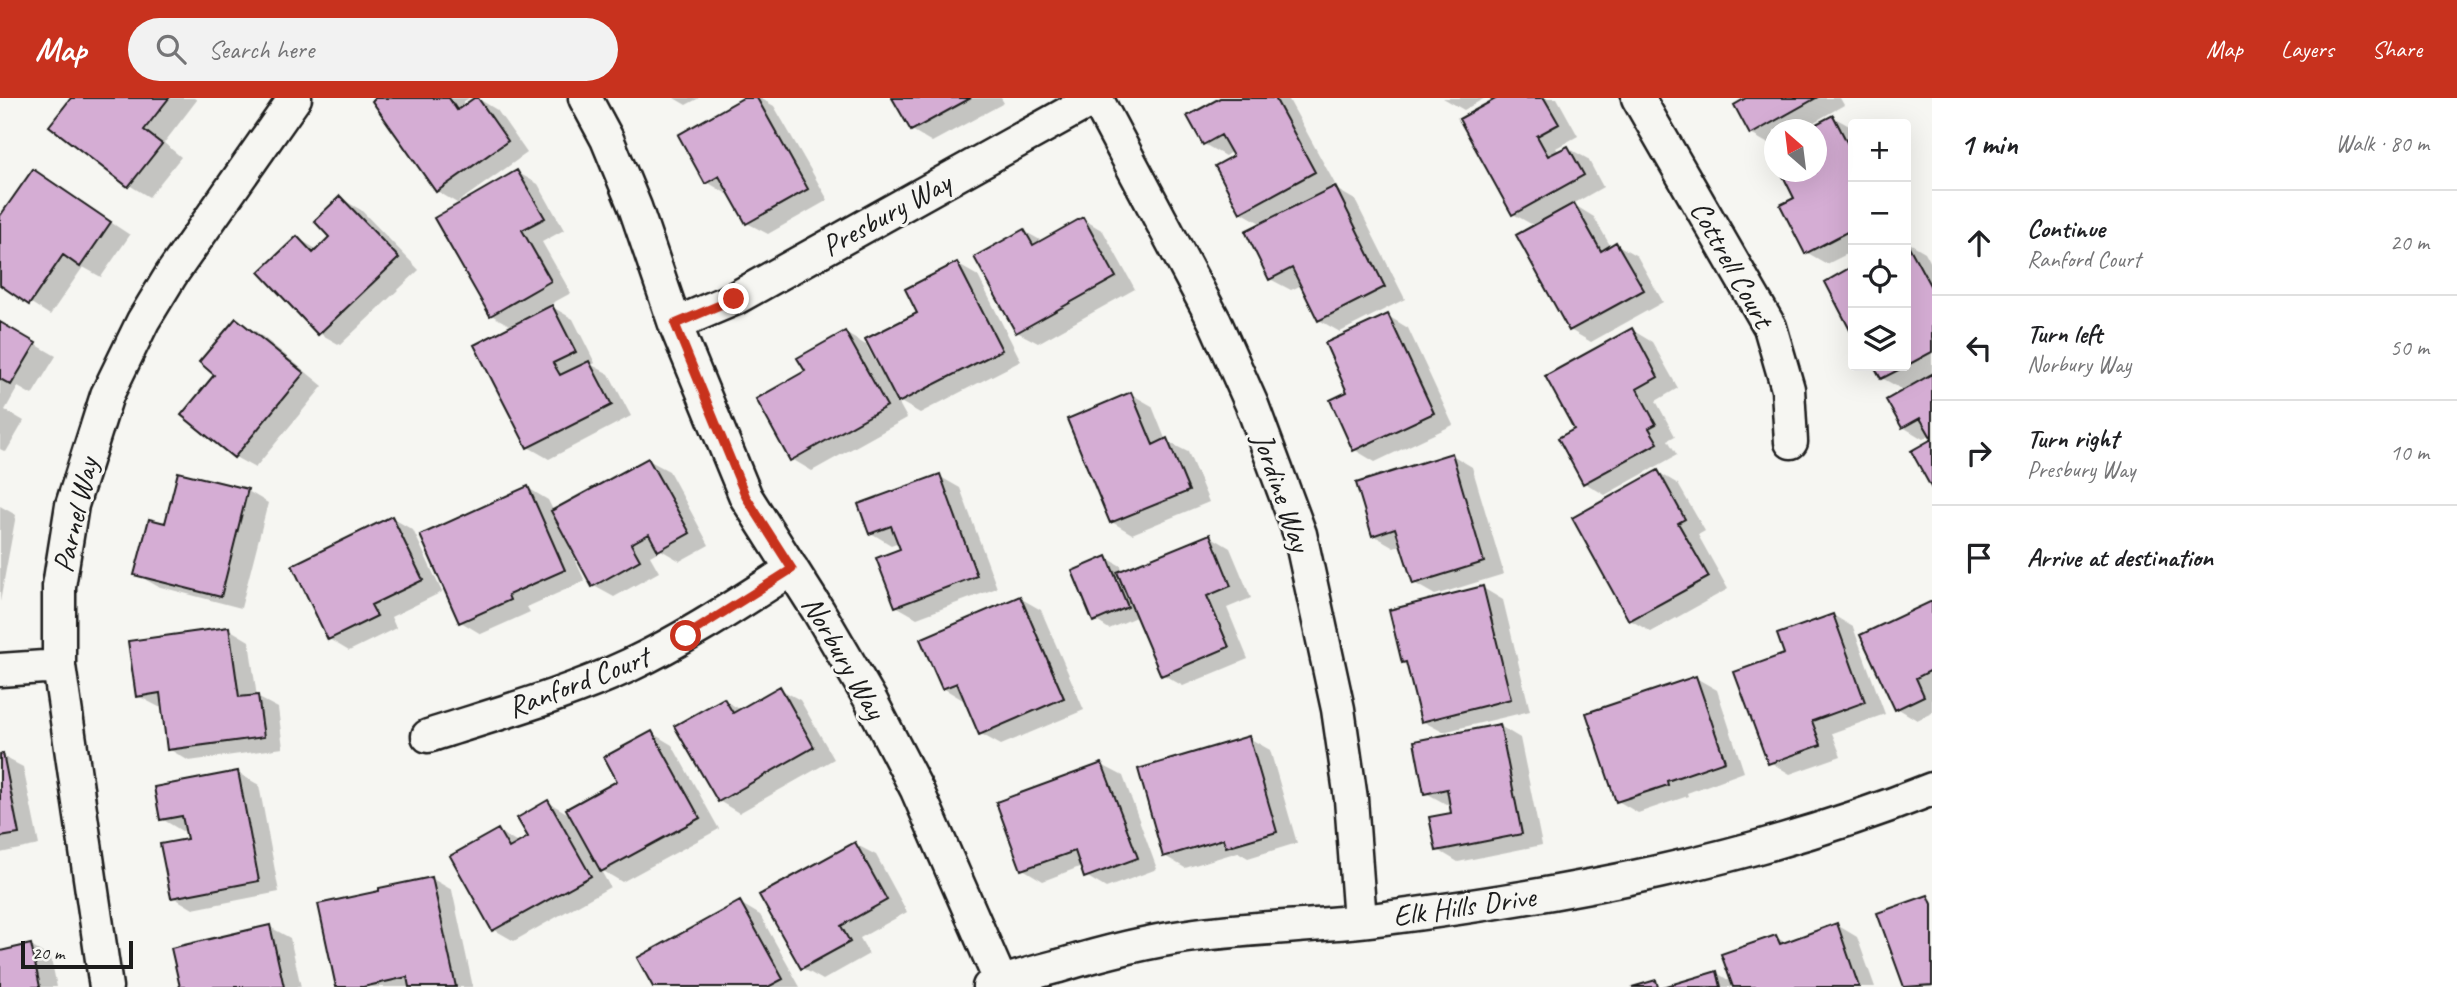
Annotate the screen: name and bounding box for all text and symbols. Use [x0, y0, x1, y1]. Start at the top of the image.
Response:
search box [128, 18, 618, 81]
text: Map [35, 28, 86, 70]
icon: search [152, 30, 190, 68]
text: Search here [208, 33, 314, 66]
text: Map [2206, 34, 2243, 64]
text: Layers [2281, 34, 2334, 64]
text: Share [2372, 34, 2422, 64]
north arrow [1764, 119, 1827, 182]
map controls [1848, 119, 1911, 371]
button: + [1848, 119, 1911, 182]
text: 1 min [1960, 125, 2017, 163]
text: Walk · 80 m [2336, 129, 2429, 158]
street label: Presbury Way [815, 162, 959, 265]
button: − [1848, 182, 1911, 245]
street label: Cottrell Court [1682, 194, 1784, 337]
text: Continue [2027, 212, 2105, 245]
icon: ahead [1960, 224, 1998, 262]
text: 20 m [2390, 228, 2429, 257]
button: locate [1848, 245, 1911, 308]
text: Ranford Court [2027, 245, 2141, 274]
route end [718, 283, 749, 314]
button: layers [1848, 308, 1911, 371]
text: Turn left [2027, 317, 2102, 350]
icon: left [1960, 329, 1998, 367]
text: 50 m [2390, 333, 2429, 362]
text: Norbury Way [2027, 350, 2131, 379]
text: Turn right [2027, 422, 2118, 455]
street label: Jordine Way [1243, 426, 1321, 559]
icon: right [1960, 434, 1998, 472]
text: 10 m [2390, 438, 2429, 467]
street label: Parnel Way [43, 451, 107, 576]
text: Presbury Way [2027, 455, 2135, 484]
icon: arrive [1960, 539, 1998, 577]
text: Arrive at destination [2027, 541, 2213, 574]
street label: Norbury Way [794, 589, 895, 727]
route start [670, 620, 701, 651]
street label: Ranford Court [502, 636, 658, 726]
street label: Elk Hills Drive [1390, 877, 1540, 935]
scale bar [21, 938, 133, 970]
text: 20 m [32, 941, 64, 965]

